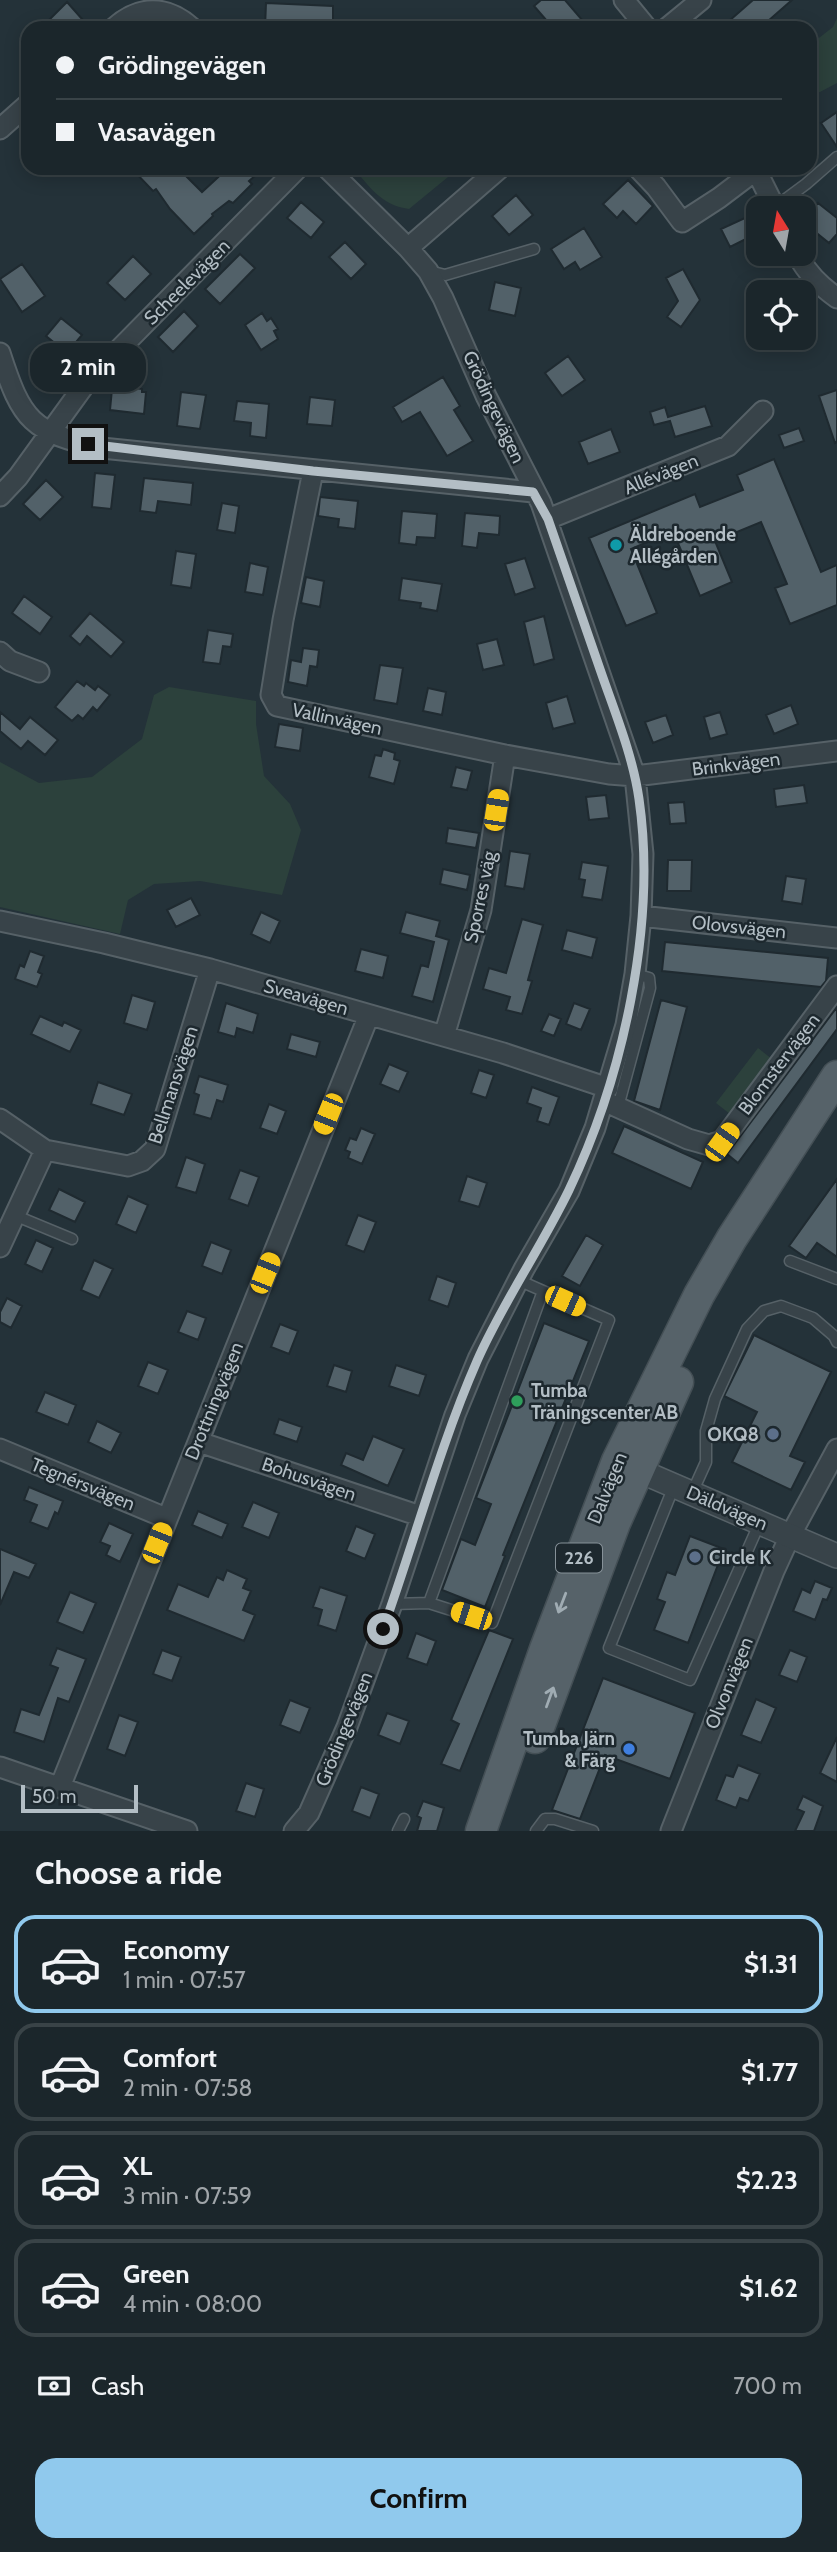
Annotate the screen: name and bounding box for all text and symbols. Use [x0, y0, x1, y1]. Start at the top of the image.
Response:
text: Grödingevägen [98, 49, 266, 81]
text: Vasavägen [98, 116, 216, 148]
north arrow [746, 196, 816, 266]
map controls [746, 196, 816, 350]
street label: Scheelevägen [139, 234, 235, 330]
button: locate [746, 280, 816, 350]
callout: 2 min [30, 342, 146, 392]
street label: Grödingevägen [458, 347, 530, 467]
text: 2 min [60, 353, 116, 381]
route end [72, 428, 104, 460]
street label: Allévägen [620, 449, 702, 499]
place label: Äldreboende Allégården [630, 523, 736, 568]
marker: Äldreboende Allégården [608, 537, 624, 553]
street label: Vallinvägen [290, 698, 384, 740]
street label: Brinkvägen [691, 747, 781, 781]
car [483, 788, 510, 832]
street label: Sporres väg [459, 848, 501, 945]
street label: Olovsvägen [691, 911, 787, 943]
street label: Sveavägen [261, 974, 351, 1020]
street label: Blomstervägen [733, 1009, 825, 1119]
street label: Bellmansvägen [143, 1023, 203, 1147]
car [311, 1091, 346, 1137]
car [702, 1119, 743, 1165]
car [248, 1250, 283, 1296]
car [542, 1283, 589, 1319]
street label: Drottningvägen [180, 1339, 248, 1463]
place label: Tumba Träningscenter AB [531, 1379, 678, 1424]
marker: Tumba Träningscenter AB [509, 1393, 525, 1409]
place label: OKQ8 [707, 1423, 759, 1446]
marker: OKQ8 [765, 1426, 781, 1442]
street label: Dalvägen [582, 1449, 632, 1527]
street label: Bohusvägen [259, 1452, 359, 1506]
street label: Tegnérsvägen [28, 1453, 138, 1515]
street label: Däldvägen [683, 1481, 771, 1535]
car [140, 1520, 175, 1566]
road number: 226 [556, 1544, 602, 1573]
place label: Circle K [709, 1546, 771, 1569]
marker: Circle K [687, 1549, 703, 1565]
one-way arrow [555, 1592, 567, 1613]
car [448, 1600, 495, 1632]
route start [367, 1613, 399, 1645]
street label: Olvonvägen [700, 1634, 758, 1732]
street label: Grödingevägen [311, 1668, 377, 1790]
one-way arrow [544, 1687, 557, 1709]
place label: Tumba Järn & Färg [523, 1727, 615, 1772]
marker: Tumba Järn & Färg [621, 1741, 637, 1757]
scale bar [21, 1782, 138, 1814]
text: 50 m [32, 1785, 76, 1808]
text: Choose a ride [35, 1853, 222, 1892]
icon: car [39, 1933, 102, 1996]
text: Economy [123, 1934, 229, 1966]
text: $1.31 [744, 1948, 798, 1980]
text: 1 min · 07:57 [123, 1966, 246, 1994]
icon: car [39, 2041, 102, 2104]
text: Comfort [123, 2042, 217, 2074]
text: $1.77 [741, 2056, 798, 2088]
text: 2 min · 07:58 [123, 2074, 253, 2102]
icon: car [39, 2149, 102, 2212]
text: XL [123, 2150, 152, 2182]
text: $2.23 [736, 2164, 798, 2196]
text: 3 min · 07:59 [123, 2182, 252, 2210]
icon: car [39, 2257, 102, 2320]
text: Green [123, 2258, 190, 2290]
text: $1.62 [739, 2272, 798, 2304]
text: 4 min · 08:00 [123, 2290, 262, 2318]
icon: cash [35, 2367, 73, 2405]
text: Cash [91, 2370, 144, 2402]
text: 700 m [733, 2372, 802, 2400]
button: Confirm [35, 2458, 802, 2538]

